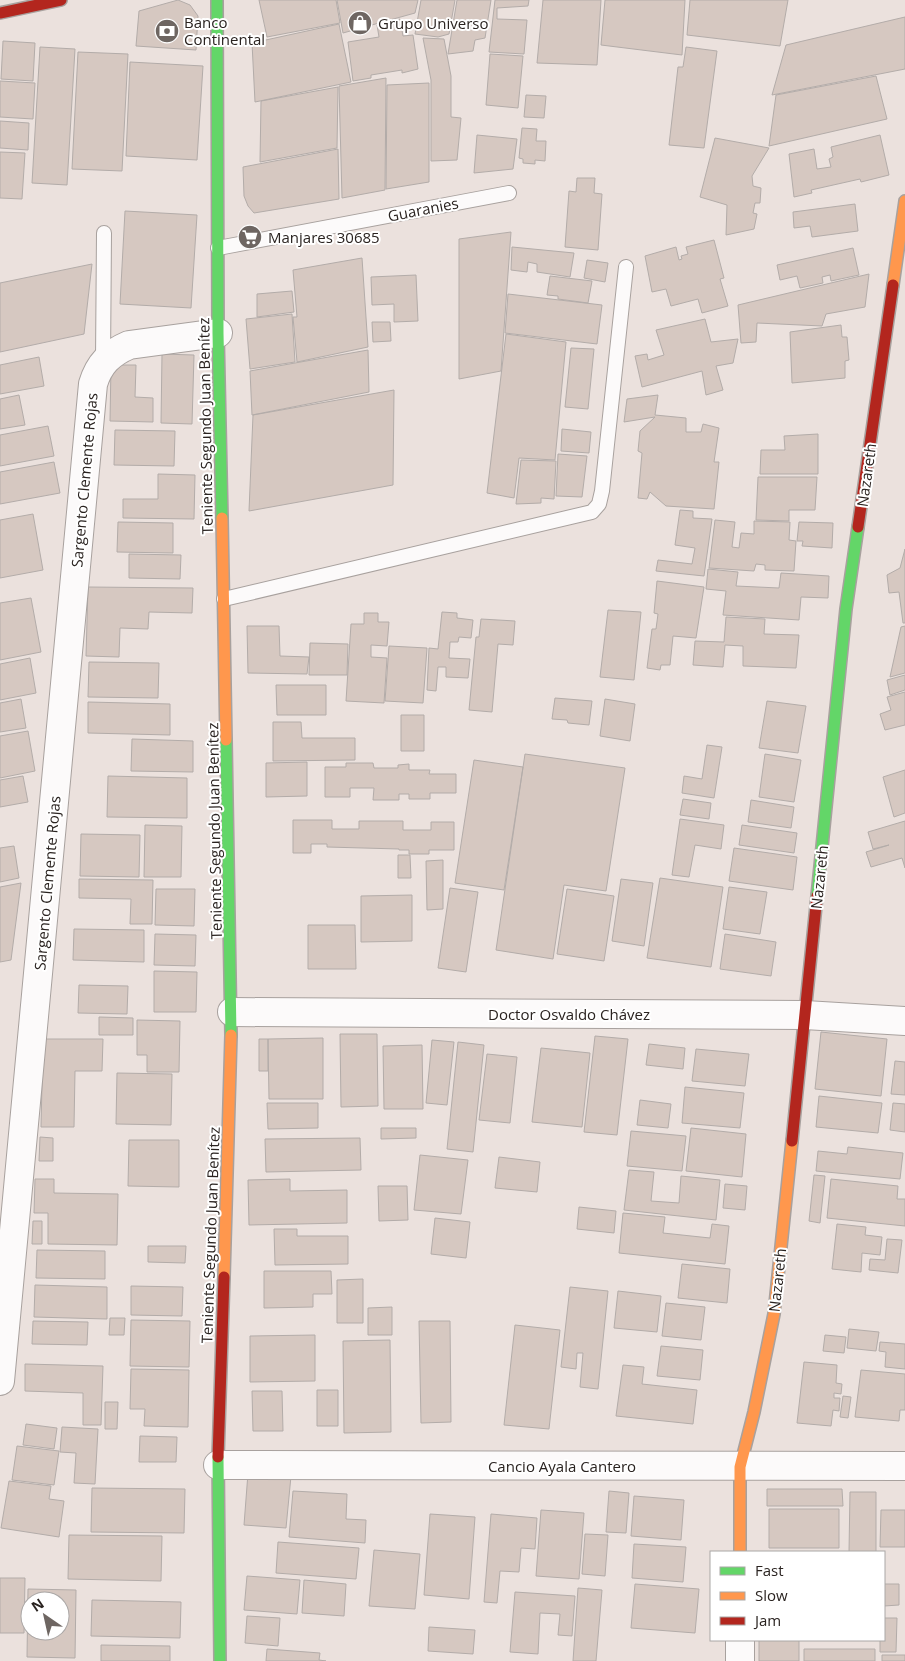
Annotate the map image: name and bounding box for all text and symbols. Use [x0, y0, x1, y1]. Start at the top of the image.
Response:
shop icon: Grupo Universo [347, 10, 373, 36]
place label: Banco Continental [184, 12, 265, 49]
place label: Grupo Universo [378, 13, 488, 33]
bank icon: Banco Continental [154, 18, 180, 44]
street label: Guaranies [386, 192, 460, 226]
supermarket icon: Manjares 30685 [237, 224, 263, 250]
place label: Manjares 30685 [268, 227, 380, 247]
street label: Teniente Segundo Juan Benítez [193, 317, 217, 535]
street label: Sargento Clemente Rojas [66, 392, 102, 568]
street label: Nazareth [852, 442, 880, 508]
street label: Teniente Segundo Juan Benítez [202, 722, 226, 940]
street label: Sargento Clemente Rojas [29, 795, 65, 971]
street label: Nazareth [806, 844, 832, 910]
street label: Doctor Osvaldo Chávez [488, 1004, 650, 1024]
street label: Teniente Segundo Juan Benítez [196, 1126, 224, 1344]
street label: Nazareth [764, 1247, 790, 1313]
street label: Cancio Ayala Cantero [488, 1456, 636, 1476]
legend [710, 1551, 885, 1641]
text: Fast [755, 1560, 784, 1580]
text: Slow [755, 1585, 788, 1605]
north arrow [20, 1591, 70, 1641]
text: N [27, 1594, 47, 1616]
text: Jam [753, 1610, 781, 1630]

